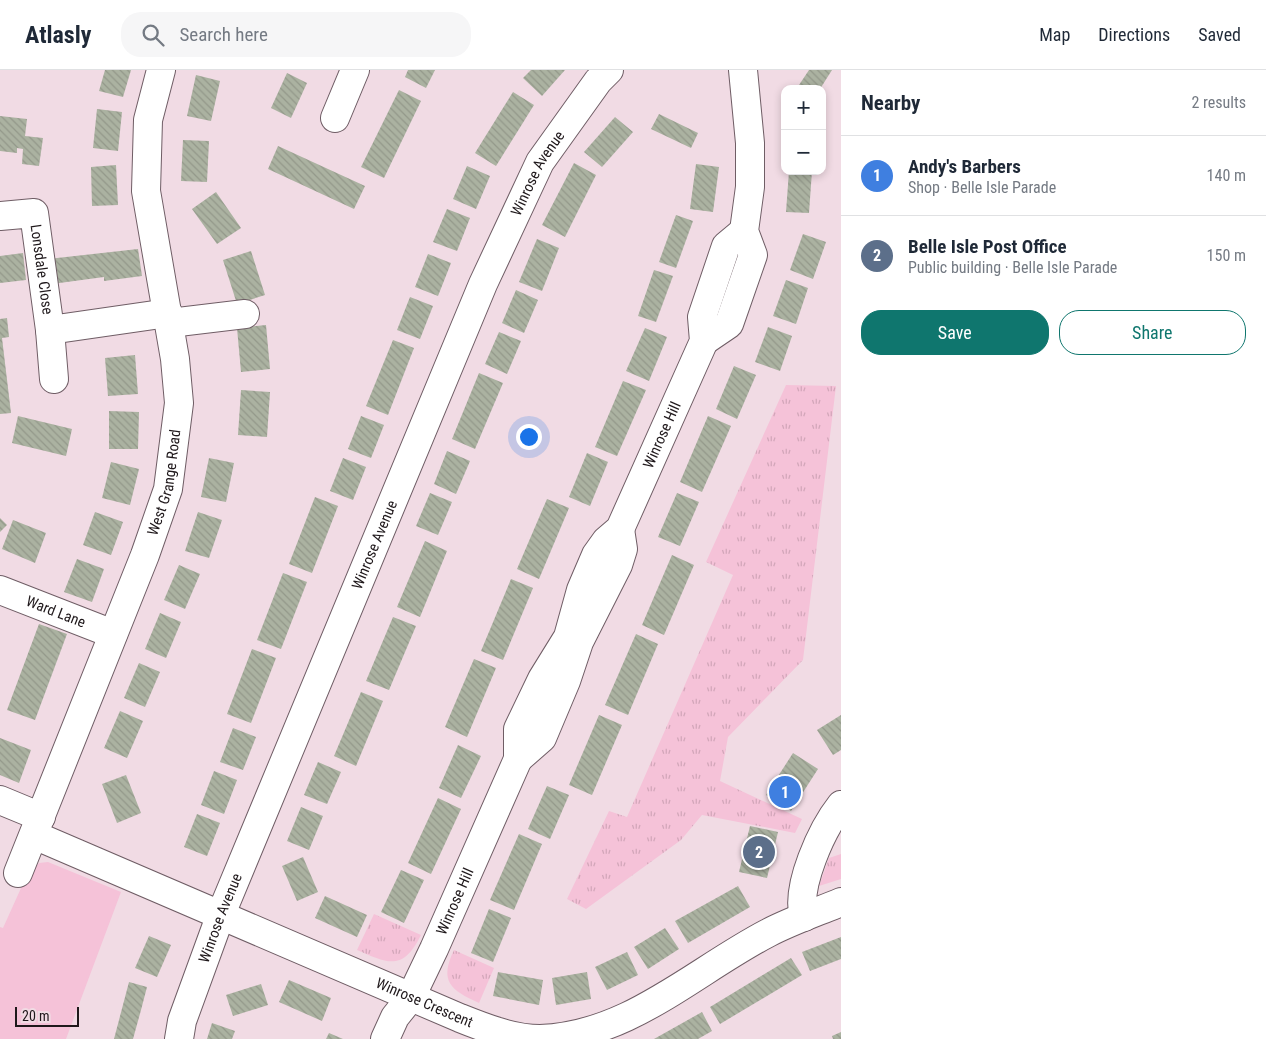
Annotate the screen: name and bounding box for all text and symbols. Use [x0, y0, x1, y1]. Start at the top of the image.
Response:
search box [121, 12, 471, 57]
text: Atlasly [25, 21, 91, 49]
icon: search [139, 21, 167, 49]
text: Search here [179, 23, 268, 46]
text: Map [1039, 24, 1070, 45]
text: Directions [1098, 24, 1170, 45]
text: Saved [1198, 24, 1241, 45]
map controls [781, 85, 826, 175]
button: + [781, 85, 826, 130]
text: Nearby [861, 91, 920, 115]
text: 2 results [1191, 93, 1246, 112]
street label: Winrose Avenue [507, 127, 568, 219]
button: − [781, 130, 826, 175]
text: Andy's Barbers [908, 155, 1021, 178]
text: 1 [873, 166, 881, 185]
text: 140 m [1207, 166, 1246, 185]
text: Shop · Belle Isle Parade [908, 178, 1056, 197]
street label: Lonsdale Close [27, 223, 57, 316]
text: Belle Isle Post Office [908, 235, 1067, 258]
text: 2 [873, 246, 881, 265]
text: 150 m [1207, 246, 1246, 265]
text: Public building · Belle Isle Parade [908, 258, 1117, 277]
button: Save [861, 310, 1049, 355]
button: Share [1059, 310, 1246, 355]
street label: Winrose Hill [639, 399, 685, 471]
your location [516, 424, 542, 450]
street label: West Grange Road [143, 428, 185, 538]
street label: Winrose Avenue [348, 498, 401, 592]
street label: Ward Lane [24, 592, 88, 631]
pin: 1 [769, 773, 801, 811]
pin: 2 [743, 833, 775, 871]
street label: Winrose Hill [432, 865, 478, 938]
street label: Winrose Avenue [195, 871, 246, 965]
street label: Winrose Crescent [373, 974, 476, 1031]
scale bar [15, 1004, 79, 1027]
text: 20 m [22, 1008, 50, 1024]

